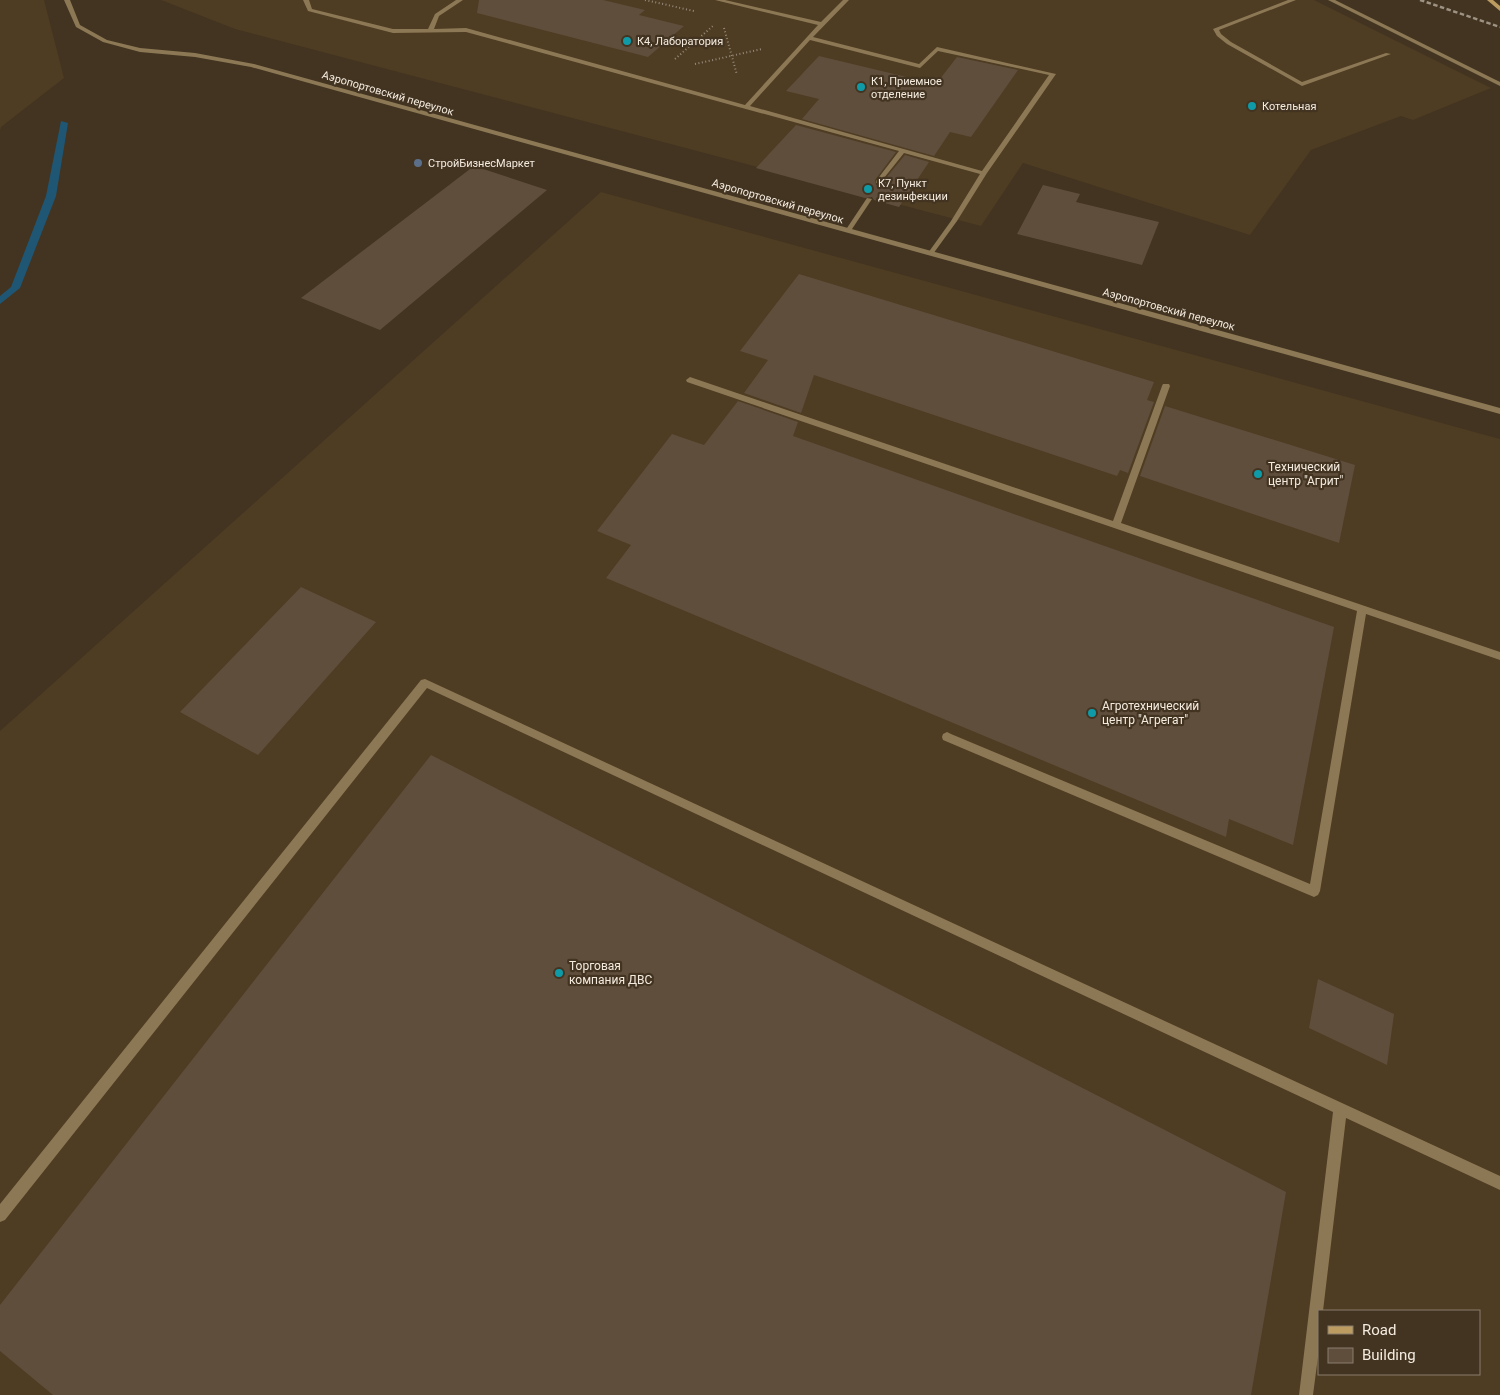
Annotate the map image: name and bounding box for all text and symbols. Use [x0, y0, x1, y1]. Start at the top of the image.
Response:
marker: К4, Лаборатория [621, 35, 633, 47]
place label: К4, Лаборатория [637, 35, 723, 48]
street label: Аэропортовский переулок [321, 68, 455, 119]
place label: К1, Приемное отделение [871, 75, 942, 101]
marker: К1, Приемное отделение [855, 81, 867, 93]
marker: Котельная [1246, 100, 1258, 112]
place label: Котельная [1262, 100, 1316, 113]
marker: СтройБизнесМаркет [412, 157, 424, 169]
place label: СтройБизнесМаркет [428, 157, 535, 170]
street label: Аэропортовский переулок [711, 176, 845, 227]
place label: К7, Пункт дезинфекции [878, 177, 948, 203]
marker: К7, Пункт дезинфекции [862, 183, 874, 195]
street label: Аэропортовский переулок [1101, 286, 1236, 333]
place label: Технический центр "Агрит" [1268, 460, 1343, 488]
marker: Технический центр "Агрит" [1252, 468, 1264, 480]
place label: Агротехнический центр "Агрегат" [1102, 699, 1199, 727]
marker: Агротехнический центр "Агрегат" [1086, 707, 1098, 719]
place label: Торговая компания ДВС [569, 959, 652, 987]
marker: Торговая компания ДВС [553, 967, 565, 979]
legend [1318, 1310, 1480, 1375]
text: Road [1362, 1321, 1396, 1339]
text: Building [1362, 1346, 1416, 1364]

